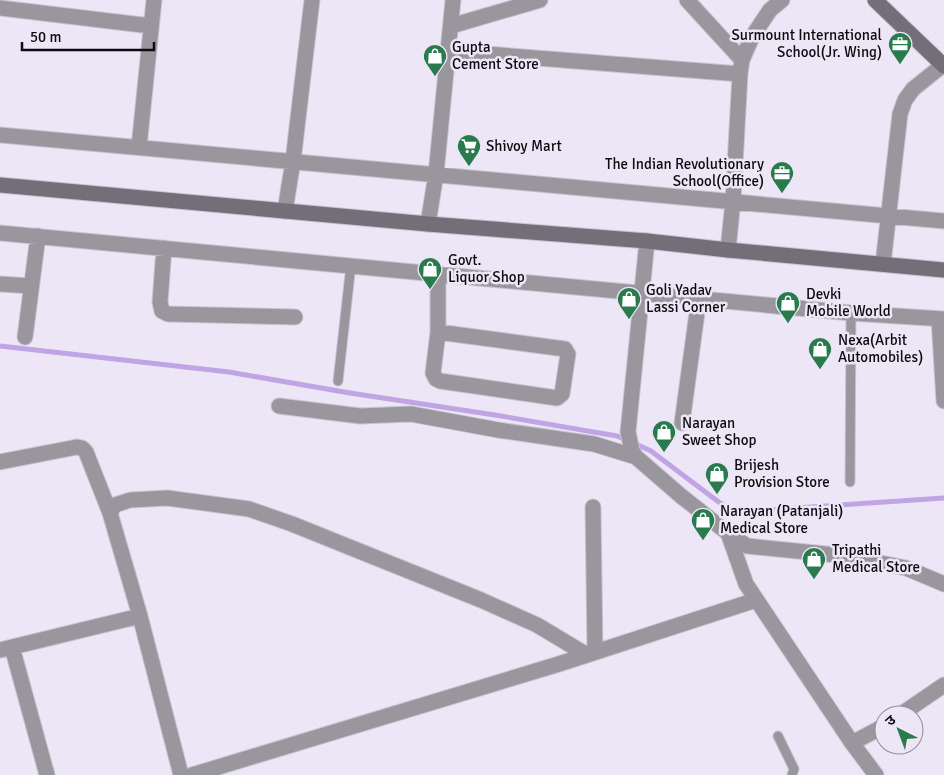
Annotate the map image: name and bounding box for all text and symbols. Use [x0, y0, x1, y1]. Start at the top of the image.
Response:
scale bar [22, 20, 155, 52]
place label: Surmount International School(Jr. Wing) [731, 26, 882, 61]
text: 50 m [30, 28, 61, 46]
office icon: Surmount International School(Jr. Wing) [887, 31, 913, 65]
place label: Gupta Cement Store [452, 38, 539, 73]
shop icon: Gupta Cement Store [422, 43, 448, 77]
supermarket icon: Shivoy Mart [456, 133, 482, 167]
place label: Shivoy Mart [486, 137, 562, 155]
place label: The Indian Revolutionary School(Office) [605, 155, 764, 190]
office icon: The Indian Revolutionary School(Office) [769, 160, 795, 194]
place label: Govt. Liquor Shop [448, 251, 525, 286]
shop icon: Govt. Liquor Shop [417, 256, 443, 290]
place label: Goli Yadav Lassi Corner [646, 281, 726, 316]
place label: Devki Mobile World [806, 285, 891, 320]
shop icon: Goli Yadav Lassi Corner [616, 286, 642, 320]
shop icon: Devki Mobile World [775, 290, 801, 324]
place label: Nexa(Arbit Automobiles) [838, 331, 923, 366]
shop icon: Nexa(Arbit Automobiles) [807, 336, 833, 370]
place label: Narayan Sweet Shop [682, 414, 757, 449]
shop icon: Narayan Sweet Shop [651, 419, 677, 453]
place label: Brijesh Provision Store [734, 456, 830, 491]
shop icon: Brijesh Provision Store [704, 461, 730, 495]
place label: Narayan (Patanjali) Medical Store [720, 502, 843, 537]
shop icon: Narayan (Patanjali) Medical Store [690, 507, 716, 541]
place label: Tripathi Medical Store [832, 541, 920, 576]
shop icon: Tripathi Medical Store [801, 546, 827, 580]
north arrow [874, 705, 924, 755]
text: उ [882, 711, 900, 730]

